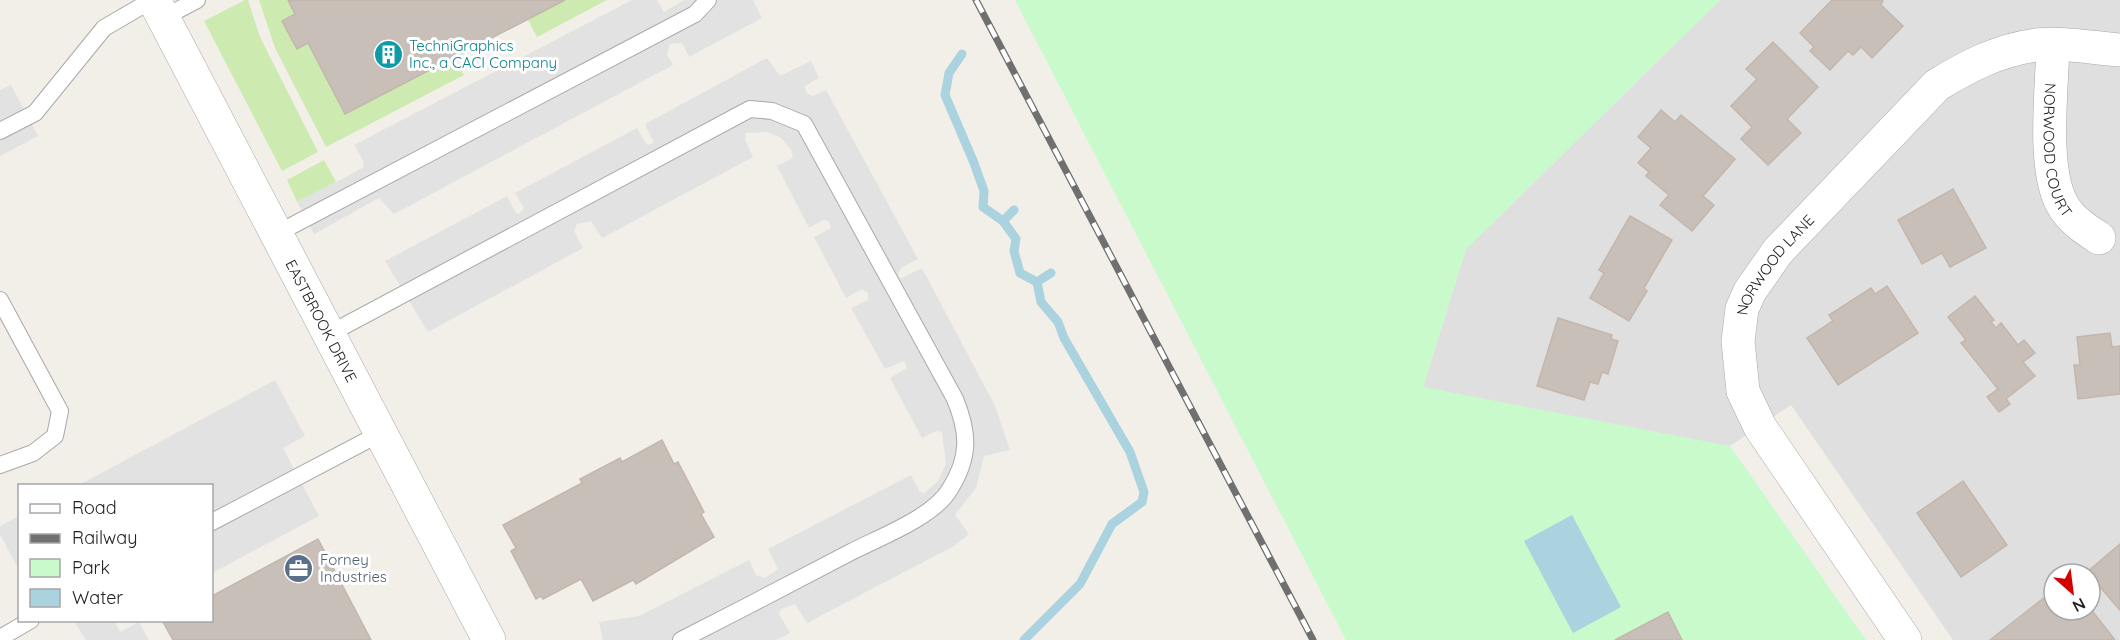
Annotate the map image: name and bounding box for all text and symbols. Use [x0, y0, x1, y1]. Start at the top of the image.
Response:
place label: TechniGraphics Inc., a CACI Company [409, 36, 557, 72]
building icon: TechniGraphics Inc., a CACI Company [372, 38, 404, 70]
street label: NORWOOD COURT [2040, 83, 2077, 221]
street label: NORWOOD LANE [1732, 210, 1818, 316]
street label: EASTBROOK DRIVE [282, 256, 362, 385]
legend [18, 484, 213, 622]
text: Road [72, 496, 117, 519]
text: Railway [72, 526, 138, 549]
place label: Forney Industries [320, 550, 387, 586]
office icon: Forney Industries [283, 552, 315, 584]
text: Park [72, 556, 110, 579]
north arrow [2042, 562, 2102, 622]
text: Water [72, 586, 123, 609]
text: N [2069, 594, 2089, 617]

